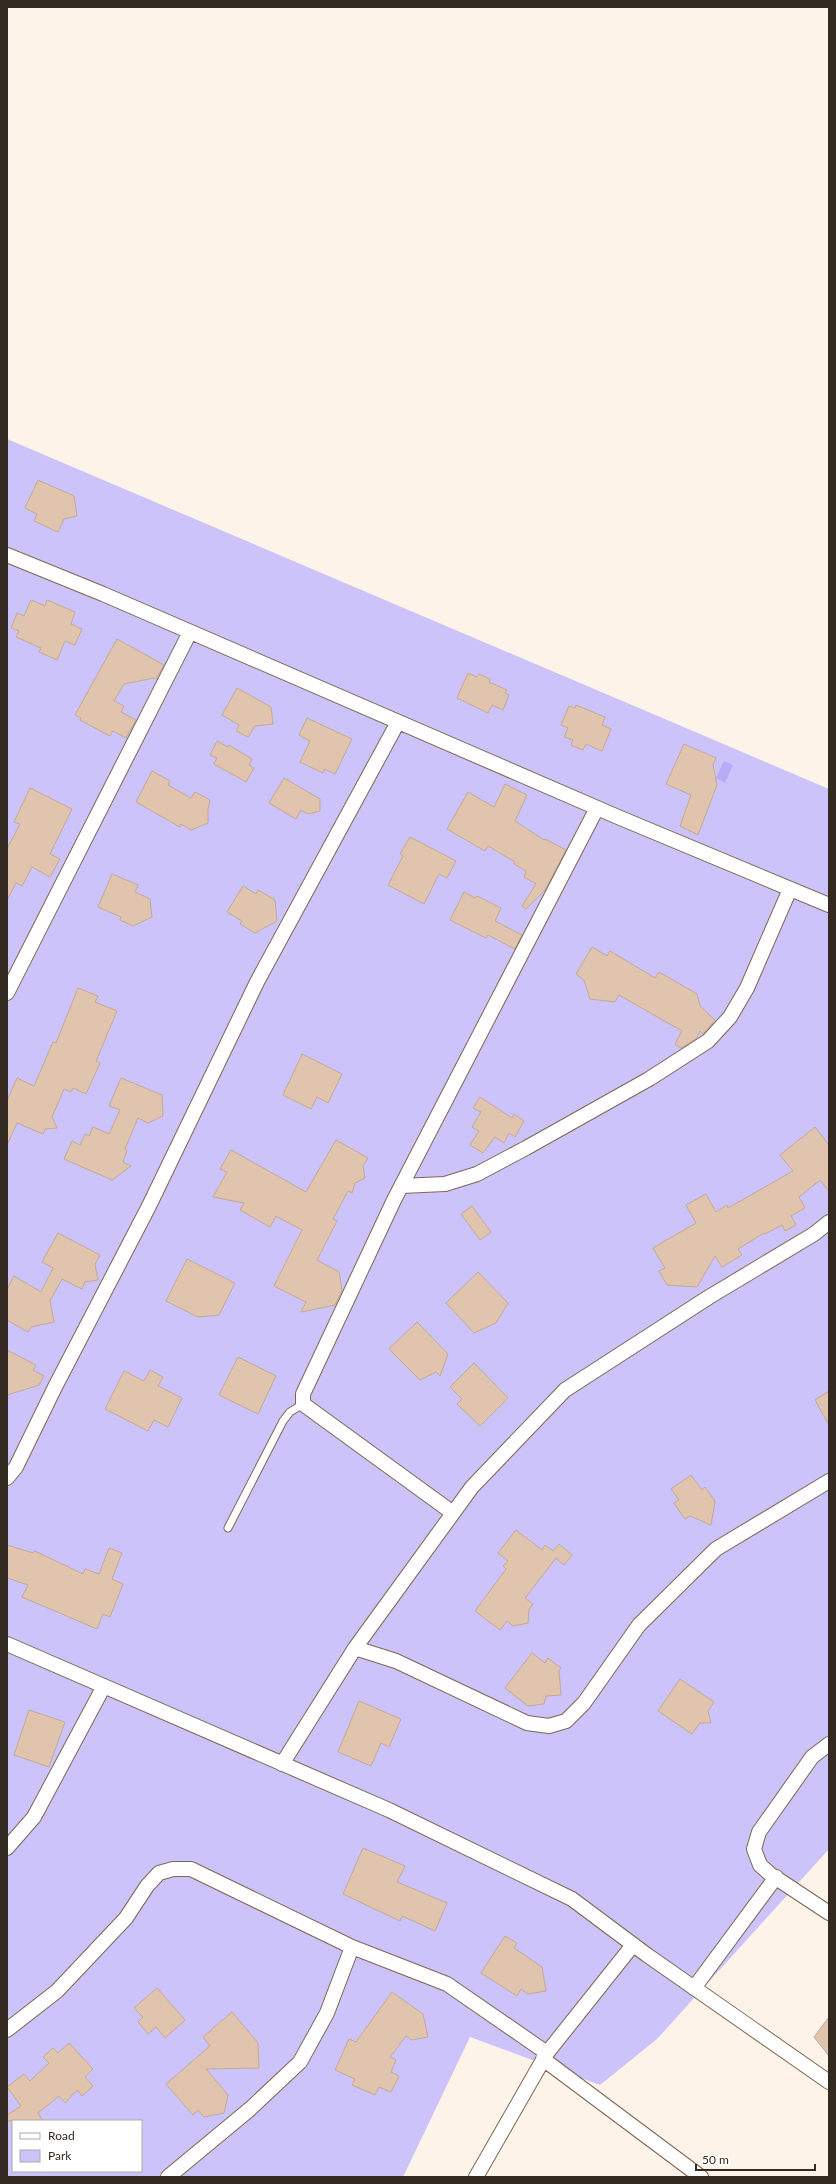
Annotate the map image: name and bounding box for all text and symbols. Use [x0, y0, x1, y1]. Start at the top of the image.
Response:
legend [12, 2120, 142, 2172]
text: Road [48, 2128, 75, 2143]
scale bar [696, 2146, 815, 2172]
text: Park [48, 2148, 72, 2163]
text: 50 m [702, 2152, 729, 2167]

